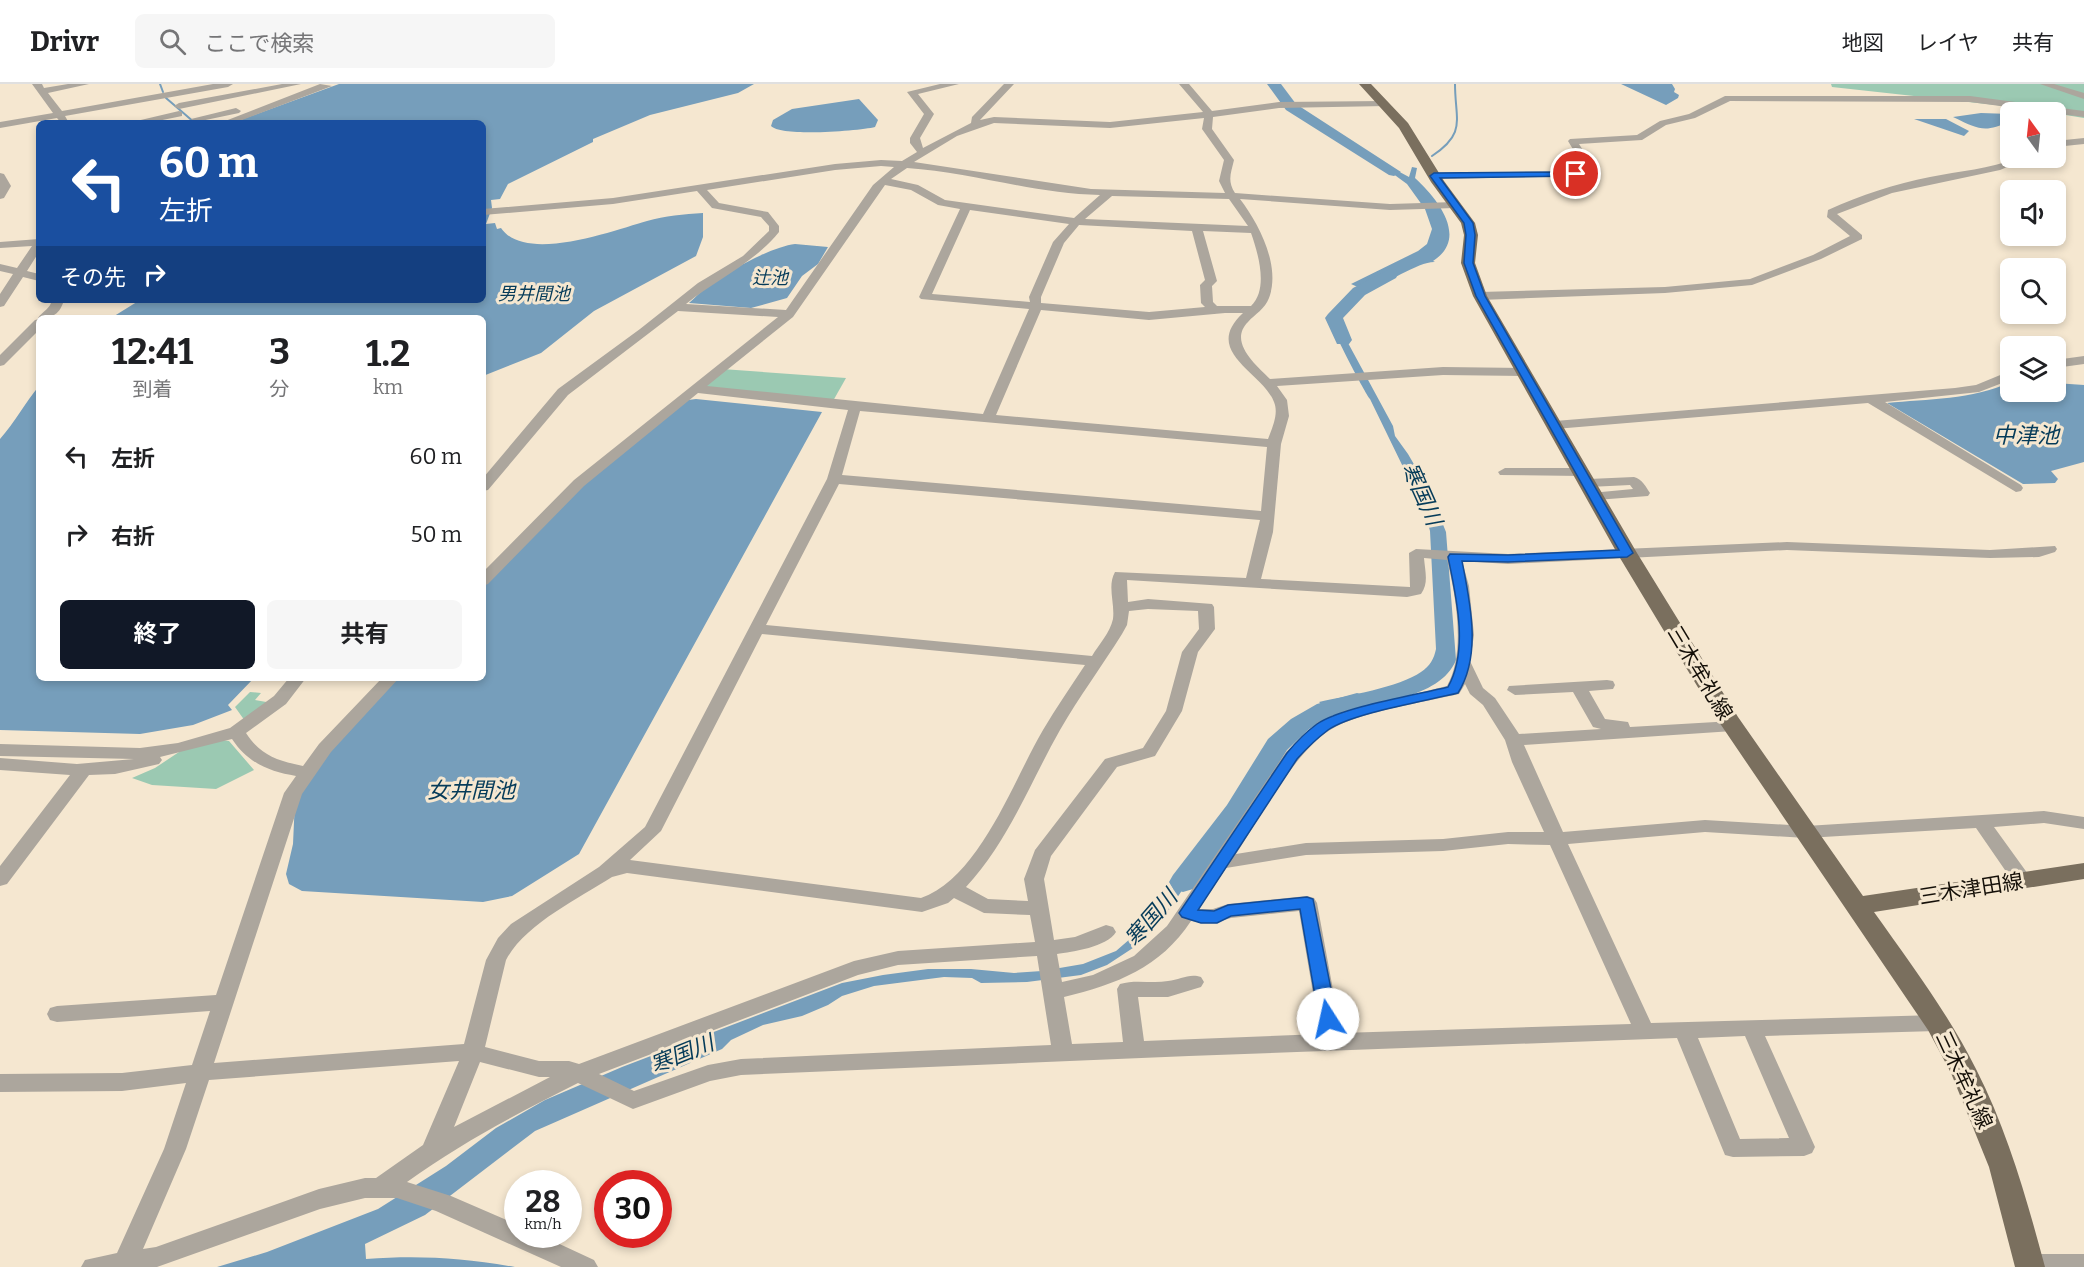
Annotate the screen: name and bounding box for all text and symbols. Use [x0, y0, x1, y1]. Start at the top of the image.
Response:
search box [135, 14, 555, 68]
text: Drivr [30, 25, 99, 58]
icon: search [156, 25, 189, 58]
text: ここで検索 [204, 30, 314, 57]
text: 地図 [1842, 30, 1884, 56]
text: レイヤ [1917, 30, 1979, 56]
text: 共有 [2012, 30, 2054, 56]
north arrow [2000, 102, 2066, 168]
map controls [2000, 102, 2066, 402]
text: 60 m [159, 138, 258, 188]
icon: left [60, 144, 138, 222]
pin [1550, 148, 1601, 199]
icon: arrive [1559, 157, 1592, 190]
button: sound [2000, 180, 2066, 246]
text: 左折 [159, 195, 213, 227]
icon: right [138, 258, 171, 291]
button: search [2000, 258, 2066, 324]
text: その先 [60, 264, 126, 291]
water label: 辻池 [752, 267, 790, 289]
water label: 男井間池 [498, 283, 572, 305]
text: 12:41 [112, 330, 193, 374]
text: 3 [269, 330, 290, 374]
text: 1.2 [366, 332, 410, 376]
button: layers [2000, 336, 2066, 402]
text: km [373, 375, 403, 399]
text: 到着 [133, 377, 173, 401]
text: 分 [270, 377, 290, 401]
water label: 中津池 [1993, 422, 2061, 449]
icon: left [60, 440, 93, 473]
text: 60 m [410, 443, 462, 470]
text: 左折 [111, 445, 155, 472]
water label: 寒国川 [1396, 458, 1449, 531]
icon: right [60, 518, 93, 551]
text: 50 m [411, 521, 462, 548]
text: 右折 [111, 523, 155, 550]
button: 終了 [60, 600, 255, 669]
button: 共有 [267, 600, 462, 669]
street label: 三木牟礼線 [1662, 621, 1738, 725]
water label: 女井間池 [427, 777, 517, 804]
street label: 三木津田線 [1917, 868, 2025, 910]
water label: 寒国川 [1119, 883, 1184, 952]
position arrow [1296, 987, 1360, 1051]
street label: 三木牟礼線 [1930, 1027, 1998, 1133]
water label: 寒国川 [646, 1028, 720, 1079]
speed limit sign: 30 [594, 1170, 672, 1248]
text: 28 [526, 1184, 560, 1220]
text: km/h [524, 1215, 562, 1233]

